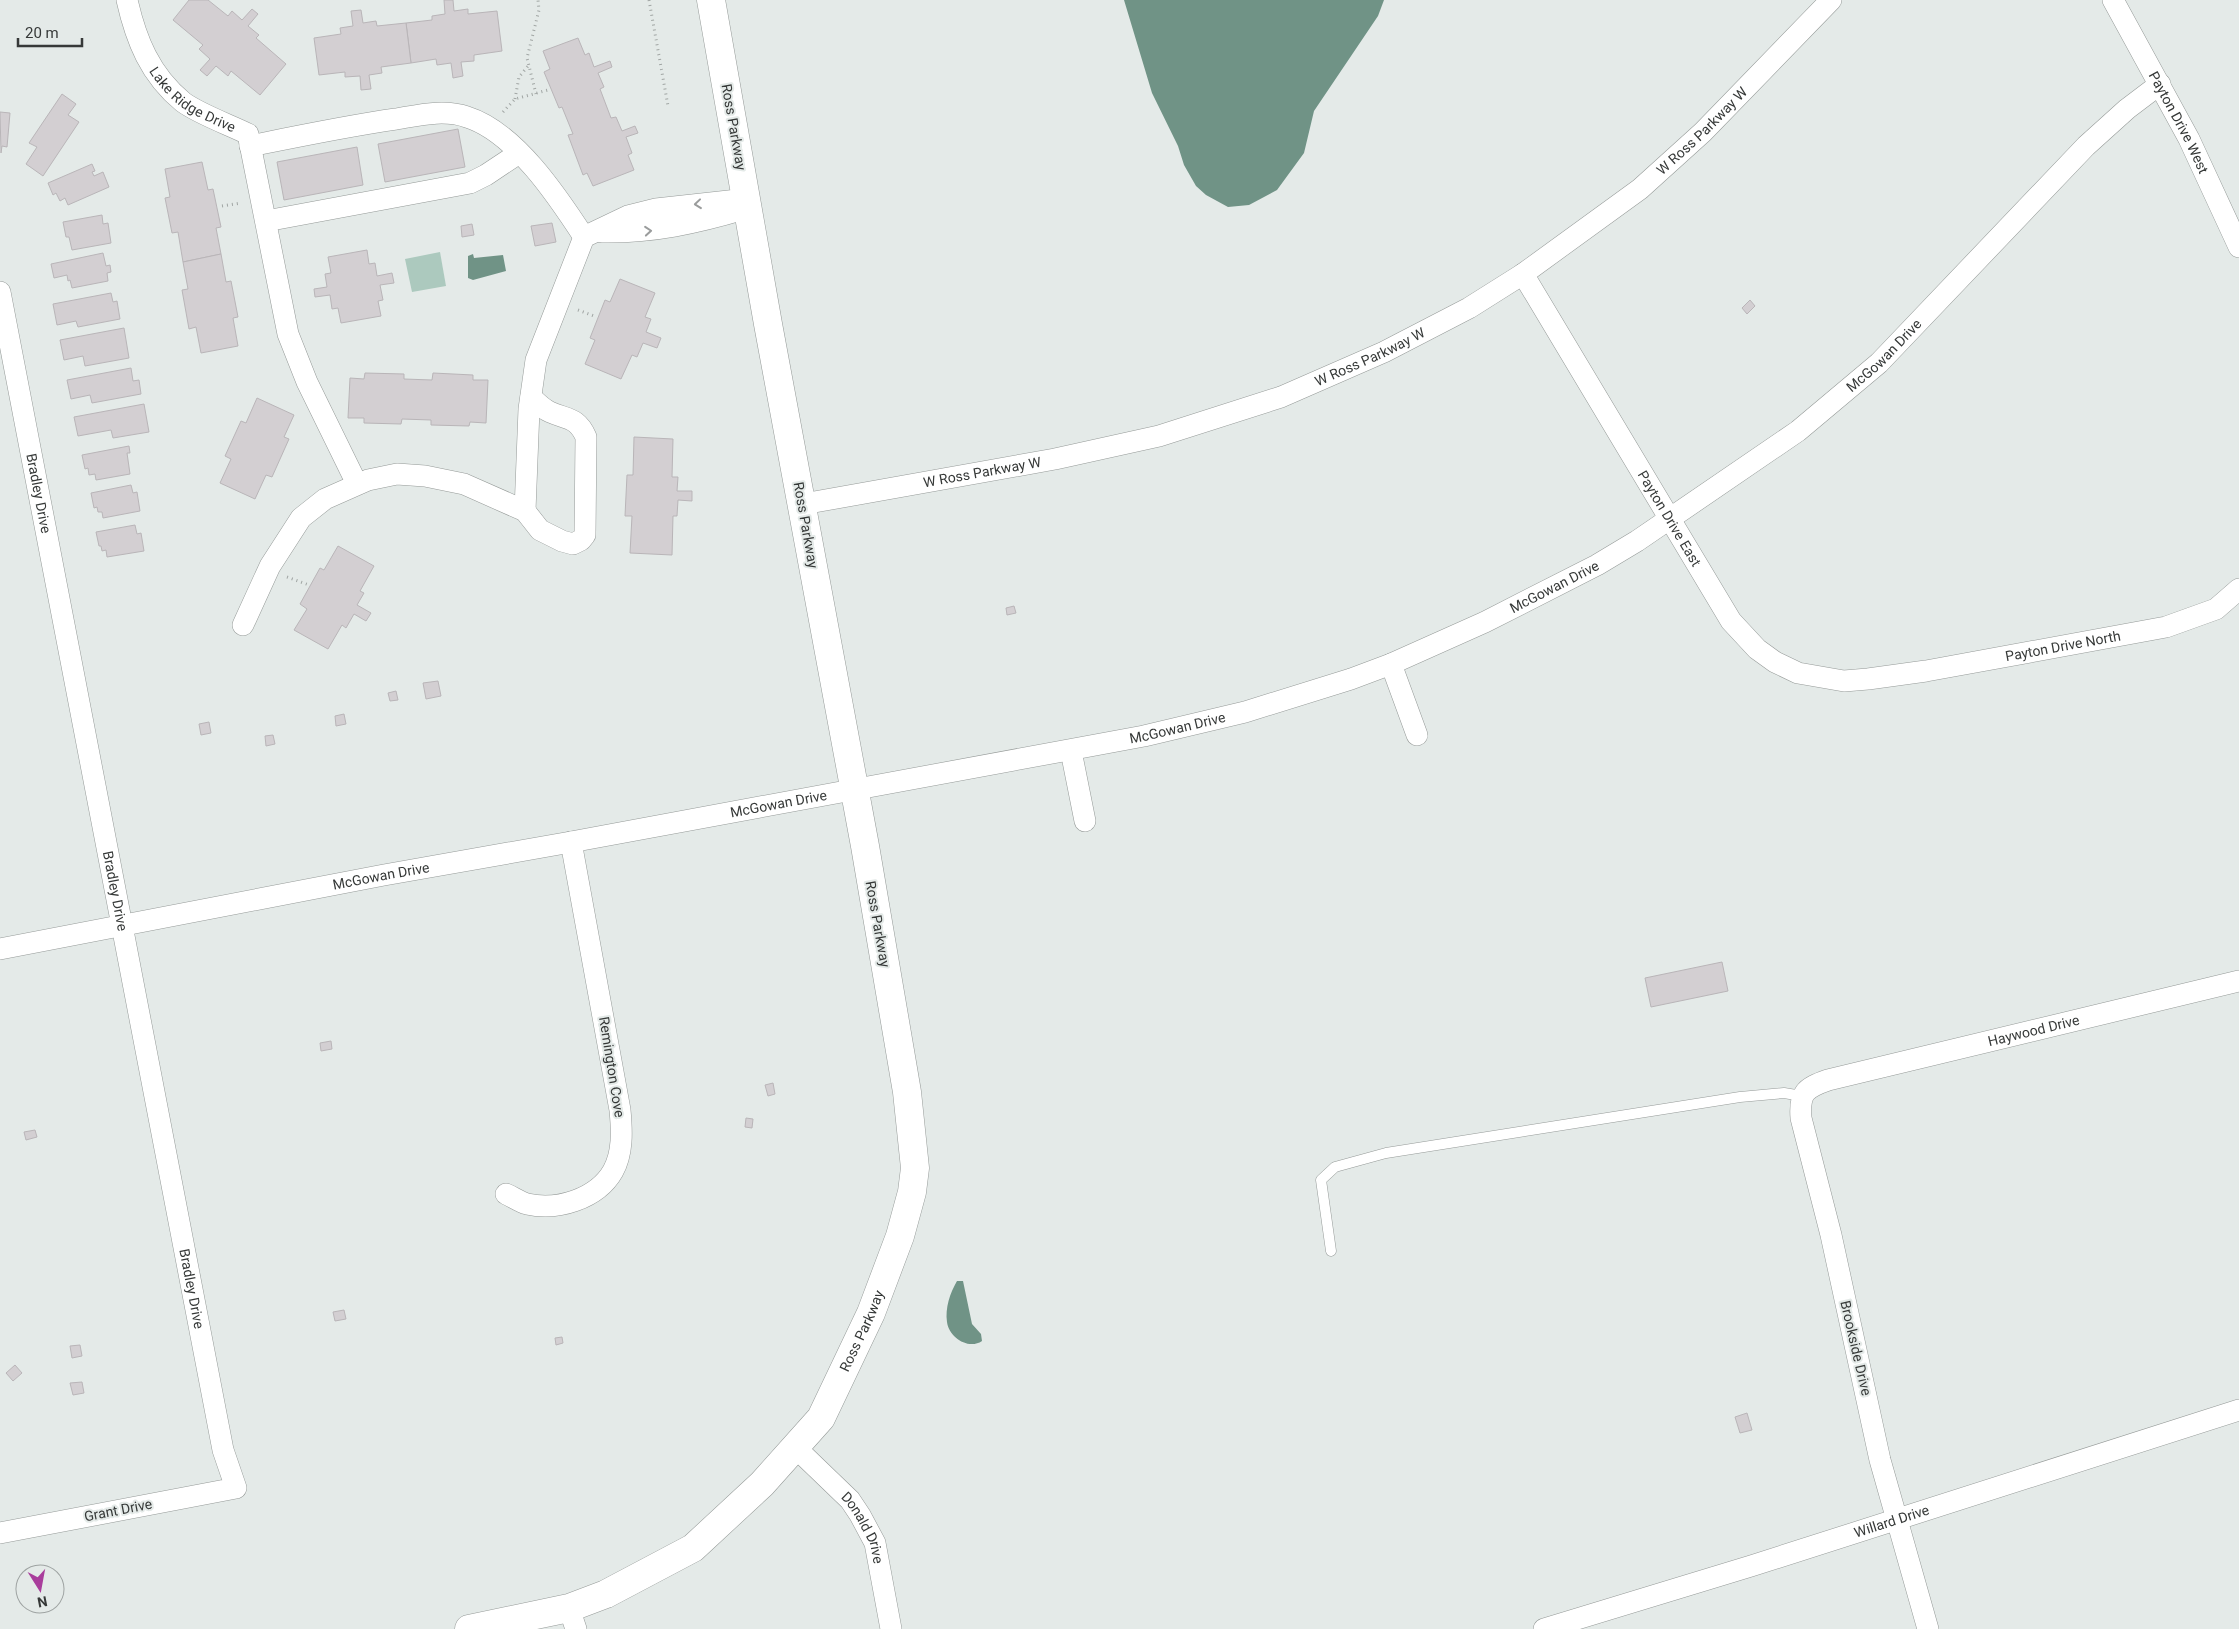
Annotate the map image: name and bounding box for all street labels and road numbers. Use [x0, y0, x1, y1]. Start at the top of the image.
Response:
street label: Lake Ridge Drive [146, 64, 238, 135]
street label: Payton Drive West [2146, 69, 2212, 176]
street label: Ross Parkway [719, 83, 750, 172]
street label: W Ross Parkway W [1653, 83, 1751, 178]
street label: McGowan Drive [1843, 316, 1925, 395]
street label: W Ross Parkway W [1312, 324, 1428, 389]
street label: Bradley Drive [23, 452, 54, 535]
street label: W Ross Parkway W [922, 454, 1043, 490]
street label: Payton Drive East [1635, 468, 1705, 570]
street label: Ross Parkway [791, 481, 822, 570]
street label: McGowan Drive [1507, 557, 1602, 616]
street label: Payton Drive North [2004, 627, 2122, 664]
street label: McGowan Drive [1128, 709, 1227, 747]
street label: McGowan Drive [729, 787, 828, 820]
street label: Bradley Drive [100, 850, 131, 932]
street label: McGowan Drive [331, 859, 431, 893]
street label: Ross Parkway [863, 880, 894, 969]
street label: Haywood Drive [1986, 1012, 2081, 1049]
street label: Remington Cove [596, 1015, 628, 1119]
street label: Bradley Drive [176, 1247, 207, 1330]
street label: Ross Parkway [836, 1288, 887, 1374]
street label: Brookside Drive [1837, 1299, 1875, 1397]
street label: Donald Drive [838, 1488, 887, 1565]
street label: Grant Drive [83, 1496, 153, 1524]
street label: Willard Drive [1852, 1502, 1931, 1541]

